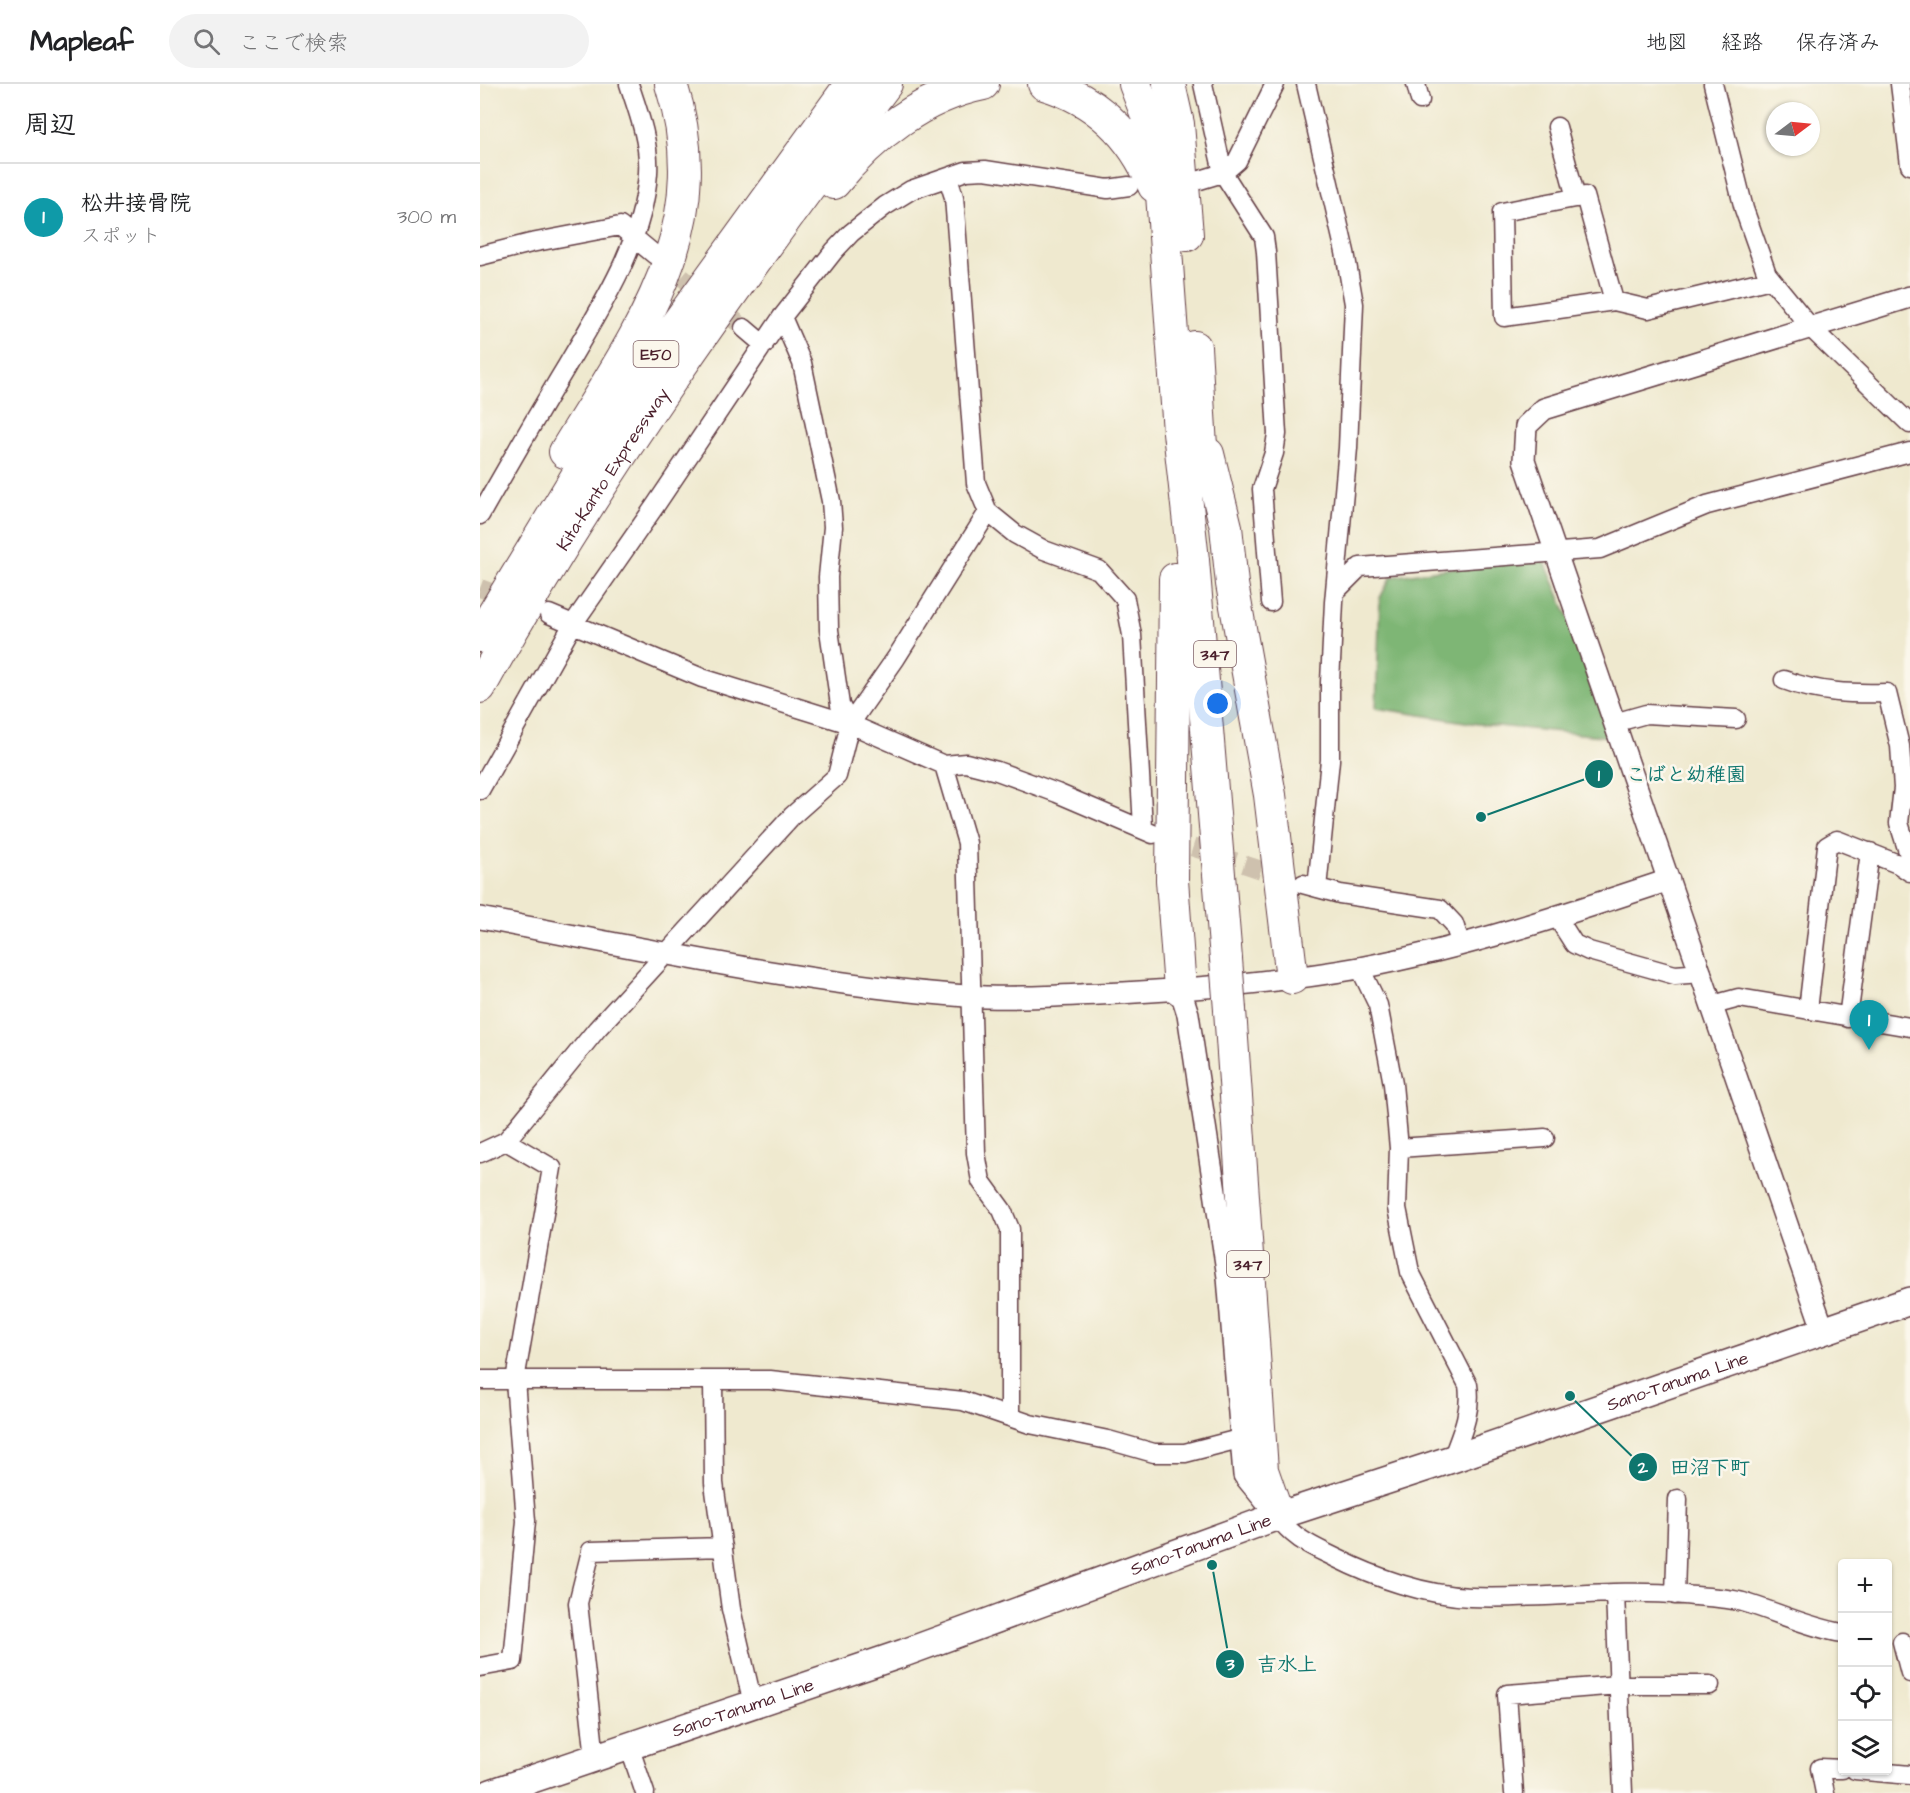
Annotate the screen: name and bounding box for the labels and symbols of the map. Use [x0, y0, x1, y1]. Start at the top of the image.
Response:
north arrow [1766, 102, 1820, 156]
road number: E50 [634, 341, 678, 367]
street label: Kita-Kanto Expressway [551, 383, 676, 556]
road number: 347 [1194, 641, 1236, 667]
your location [1203, 689, 1232, 718]
callout: こばと幼稚園 [1584, 755, 1758, 793]
text: こばと幼稚園 [1626, 761, 1746, 789]
text: 1 [1598, 763, 1601, 788]
pin: 1 [1850, 1000, 1888, 1050]
road number: 347 [1227, 1251, 1269, 1277]
street label: Sano-Tanuma Line [1603, 1346, 1752, 1418]
callout: 田沼下町 [1628, 1448, 1762, 1486]
text: 田沼下町 [1670, 1454, 1750, 1482]
text: 2 [1637, 1455, 1649, 1480]
street label: Sano-Tanuma Line [1127, 1507, 1275, 1582]
callout: 吉水上 [1215, 1645, 1329, 1683]
text: 吉水上 [1257, 1651, 1317, 1679]
text: 3 [1224, 1652, 1235, 1677]
street label: Sano-Tanuma Line [669, 1672, 818, 1744]

